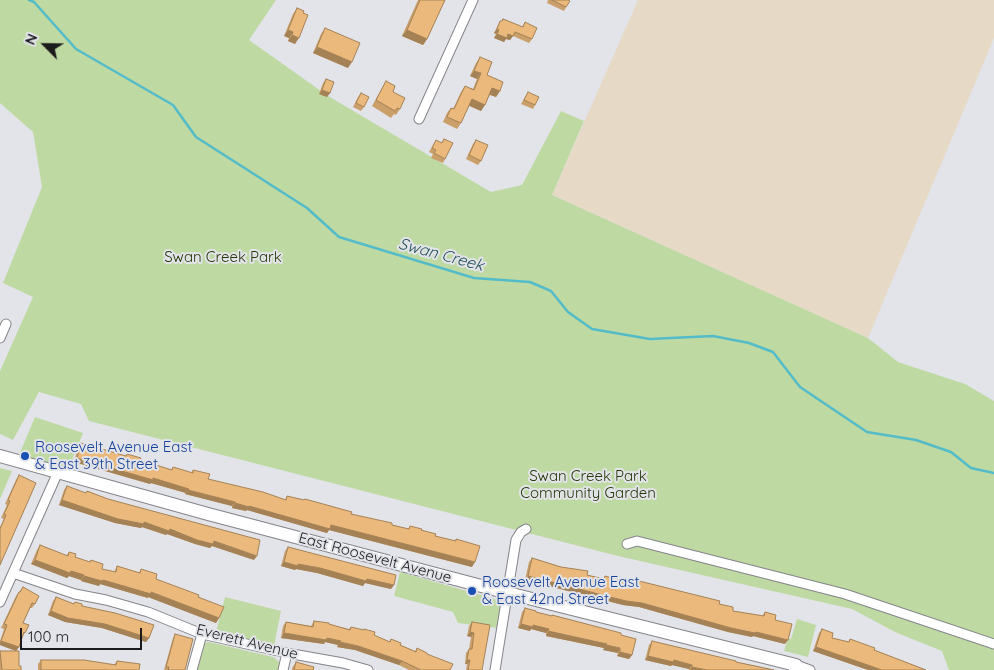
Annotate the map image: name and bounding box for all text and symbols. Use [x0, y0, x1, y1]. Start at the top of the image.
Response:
north arrow [20, 20, 70, 70]
text: N [21, 31, 41, 47]
water label: Swan Creek [396, 234, 486, 276]
park label: Swan Creek Park [164, 248, 282, 266]
place label: Roosevelt Avenue East & East 39th Street [35, 438, 193, 473]
marker: Roosevelt Avenue East & East 39th Street [19, 450, 31, 462]
park label: Swan Creek Park Community Garden [520, 467, 656, 502]
street label: East Roosevelt Avenue [297, 529, 453, 587]
place label: Roosevelt Avenue East & East 42nd Street [482, 573, 640, 608]
marker: Roosevelt Avenue East & East 42nd Street [466, 585, 478, 597]
scale bar [22, 618, 145, 650]
street label: Everett Avenue [194, 621, 300, 663]
text: 100 m [28, 627, 69, 646]

